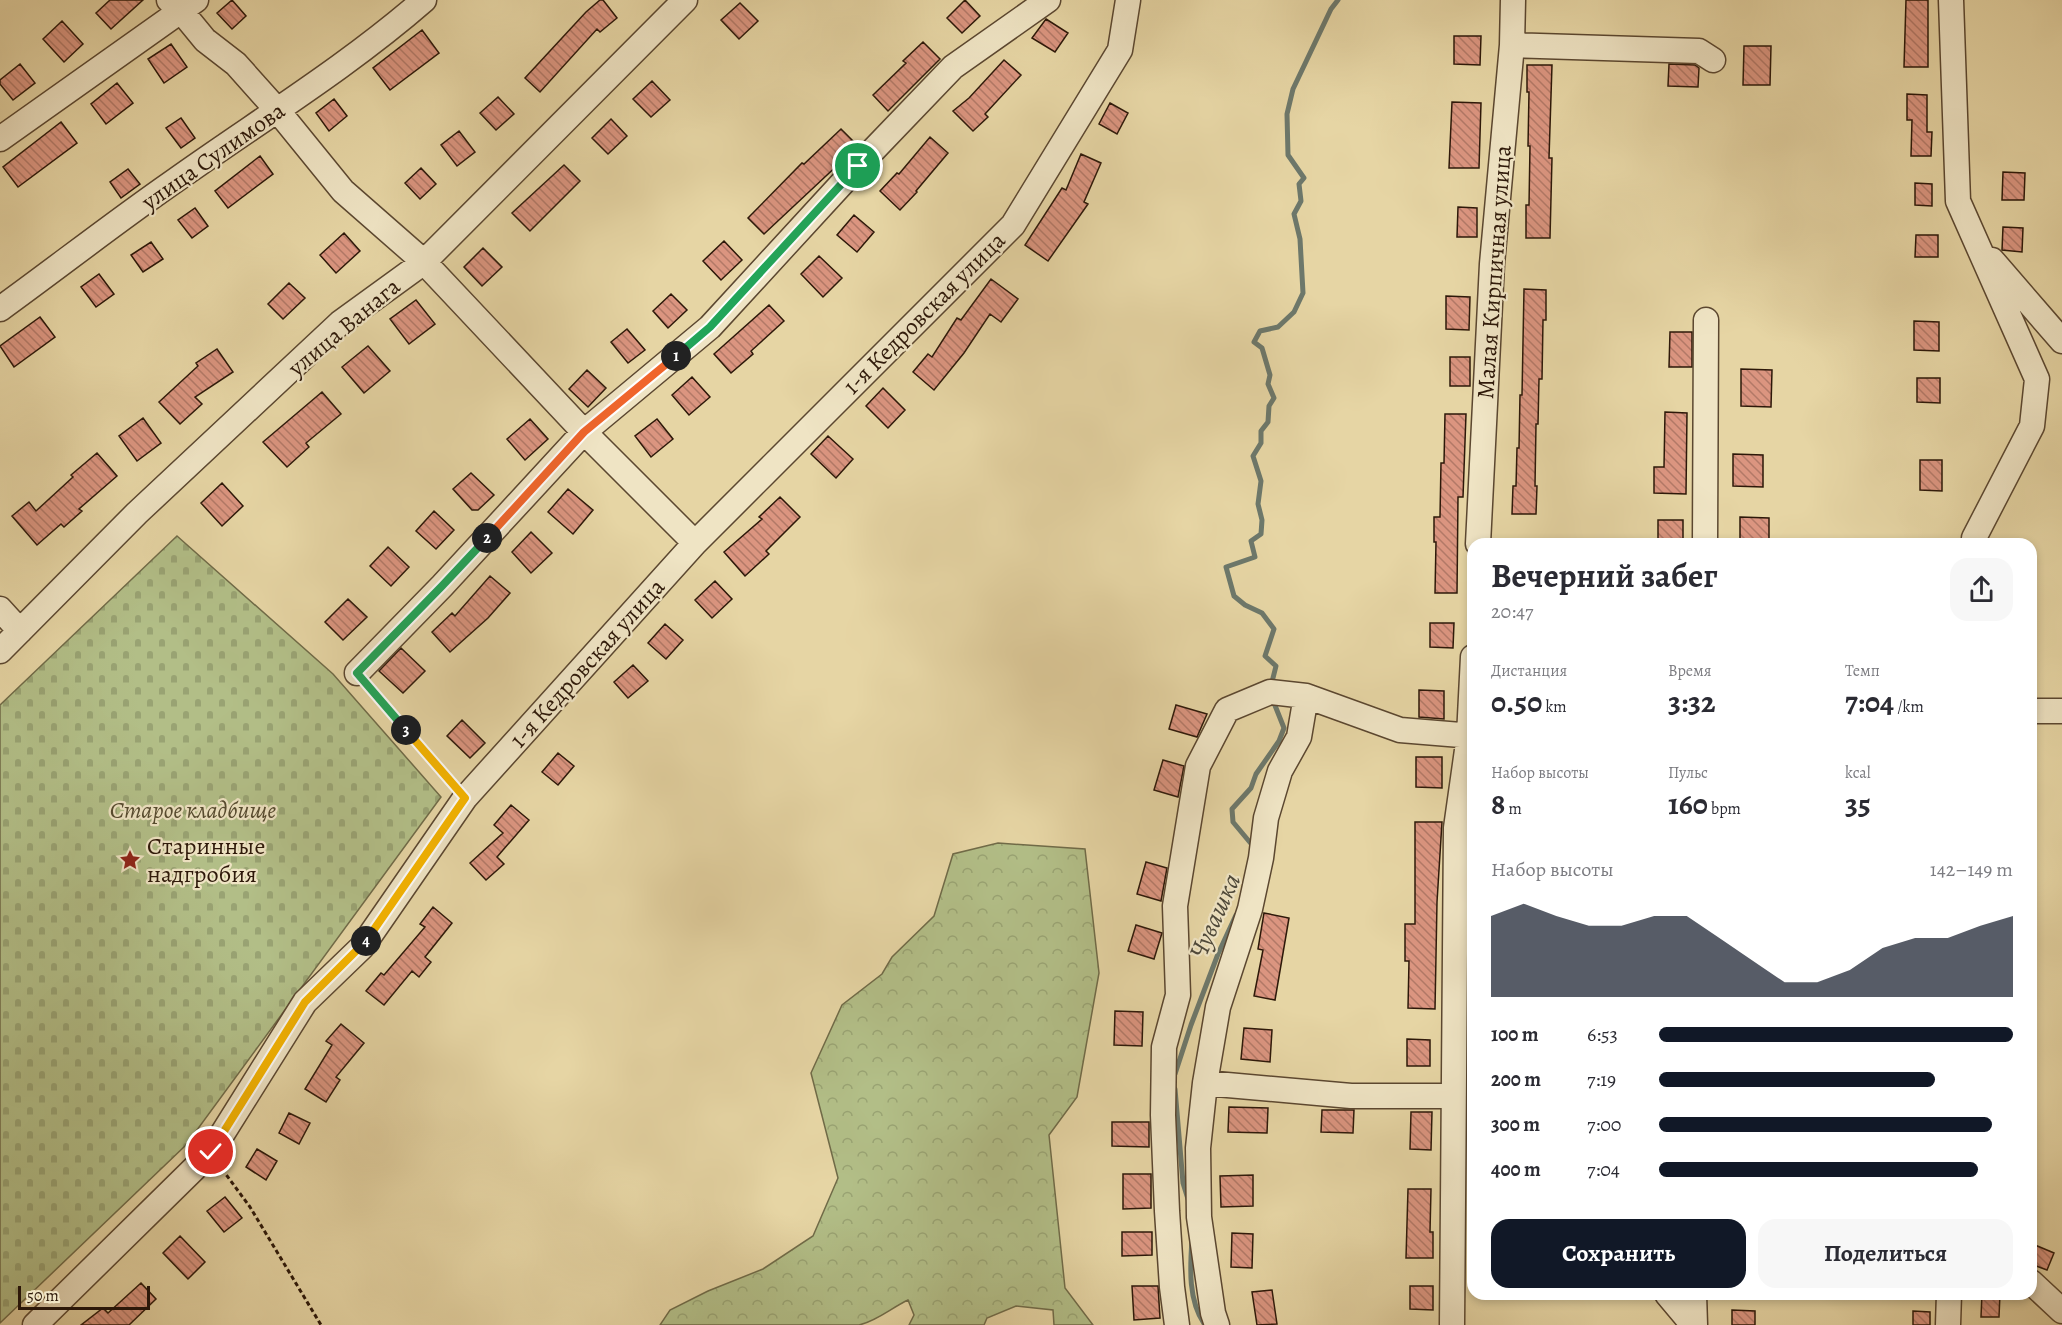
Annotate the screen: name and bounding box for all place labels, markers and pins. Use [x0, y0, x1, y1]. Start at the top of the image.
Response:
pin [832, 140, 883, 191]
pin: 1 [661, 341, 691, 371]
pin: 2 [472, 523, 502, 553]
pin: 3 [391, 715, 421, 745]
place label: Старинные надгробия [147, 830, 265, 890]
place icon: Старинные надгробия [118, 848, 142, 872]
pin: 4 [351, 926, 381, 956]
pin [185, 1126, 236, 1177]

